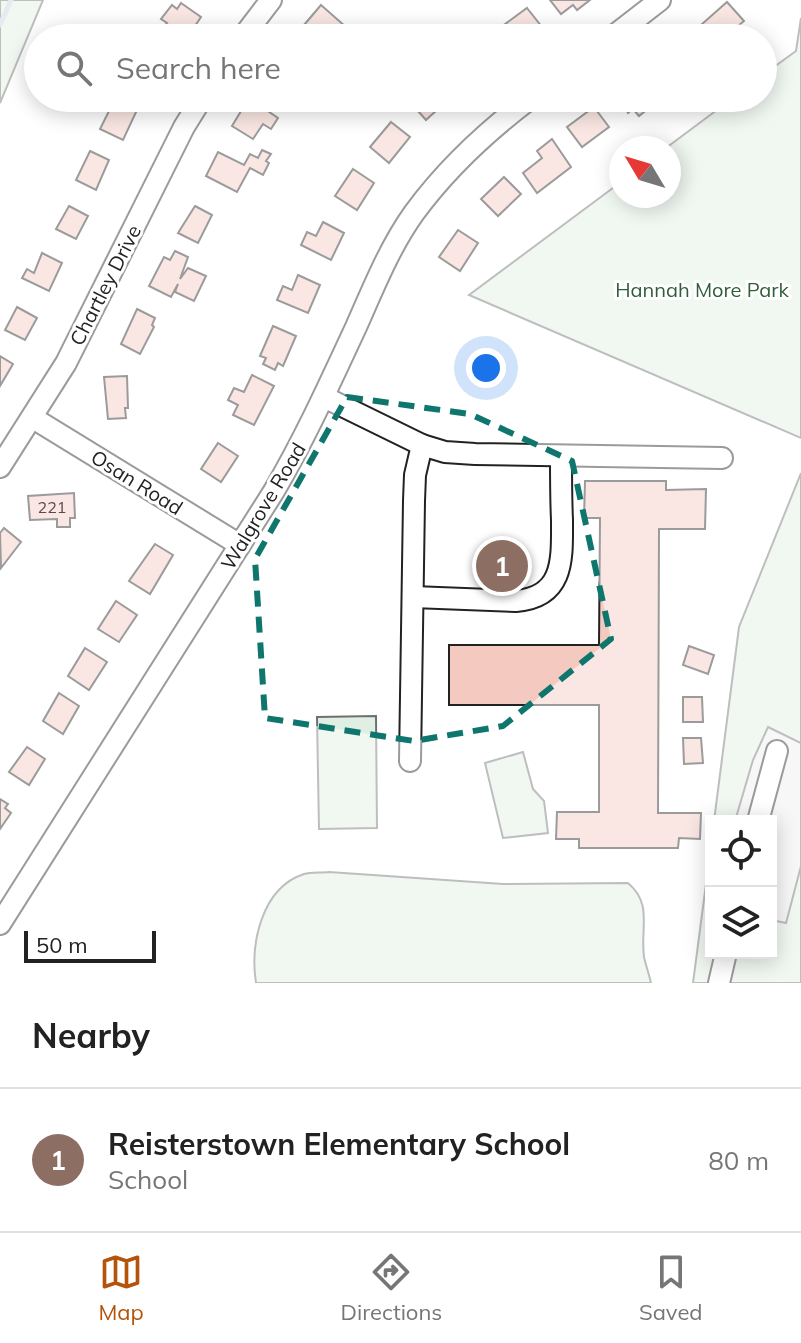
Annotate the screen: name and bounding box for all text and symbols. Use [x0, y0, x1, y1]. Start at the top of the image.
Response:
search box [24, 24, 777, 112]
icon: search [52, 46, 96, 90]
text: Search here [116, 49, 281, 87]
north arrow [609, 136, 681, 208]
street label: Chartley Drive [64, 221, 146, 349]
park label: Hannah More Park [615, 277, 789, 302]
your location [466, 348, 506, 388]
street label: Walgrove Road [215, 438, 311, 574]
street label: Osan Road [87, 444, 187, 520]
house number: 221 [38, 497, 66, 517]
pin: 1 [476, 536, 528, 596]
map controls [705, 815, 777, 959]
button: locate [705, 815, 777, 887]
button: layers [705, 887, 777, 959]
scale bar [24, 927, 156, 963]
text: 50 m [36, 931, 87, 959]
text: Nearby [32, 1014, 150, 1057]
text: Reisterstown Elementary School [108, 1125, 570, 1163]
text: 1 [50, 1144, 66, 1177]
text: 80 m [708, 1144, 769, 1177]
text: School [108, 1163, 188, 1196]
tab: Map [98, 1250, 144, 1326]
tab: Directions [341, 1250, 442, 1326]
tab: Saved [639, 1250, 703, 1326]

